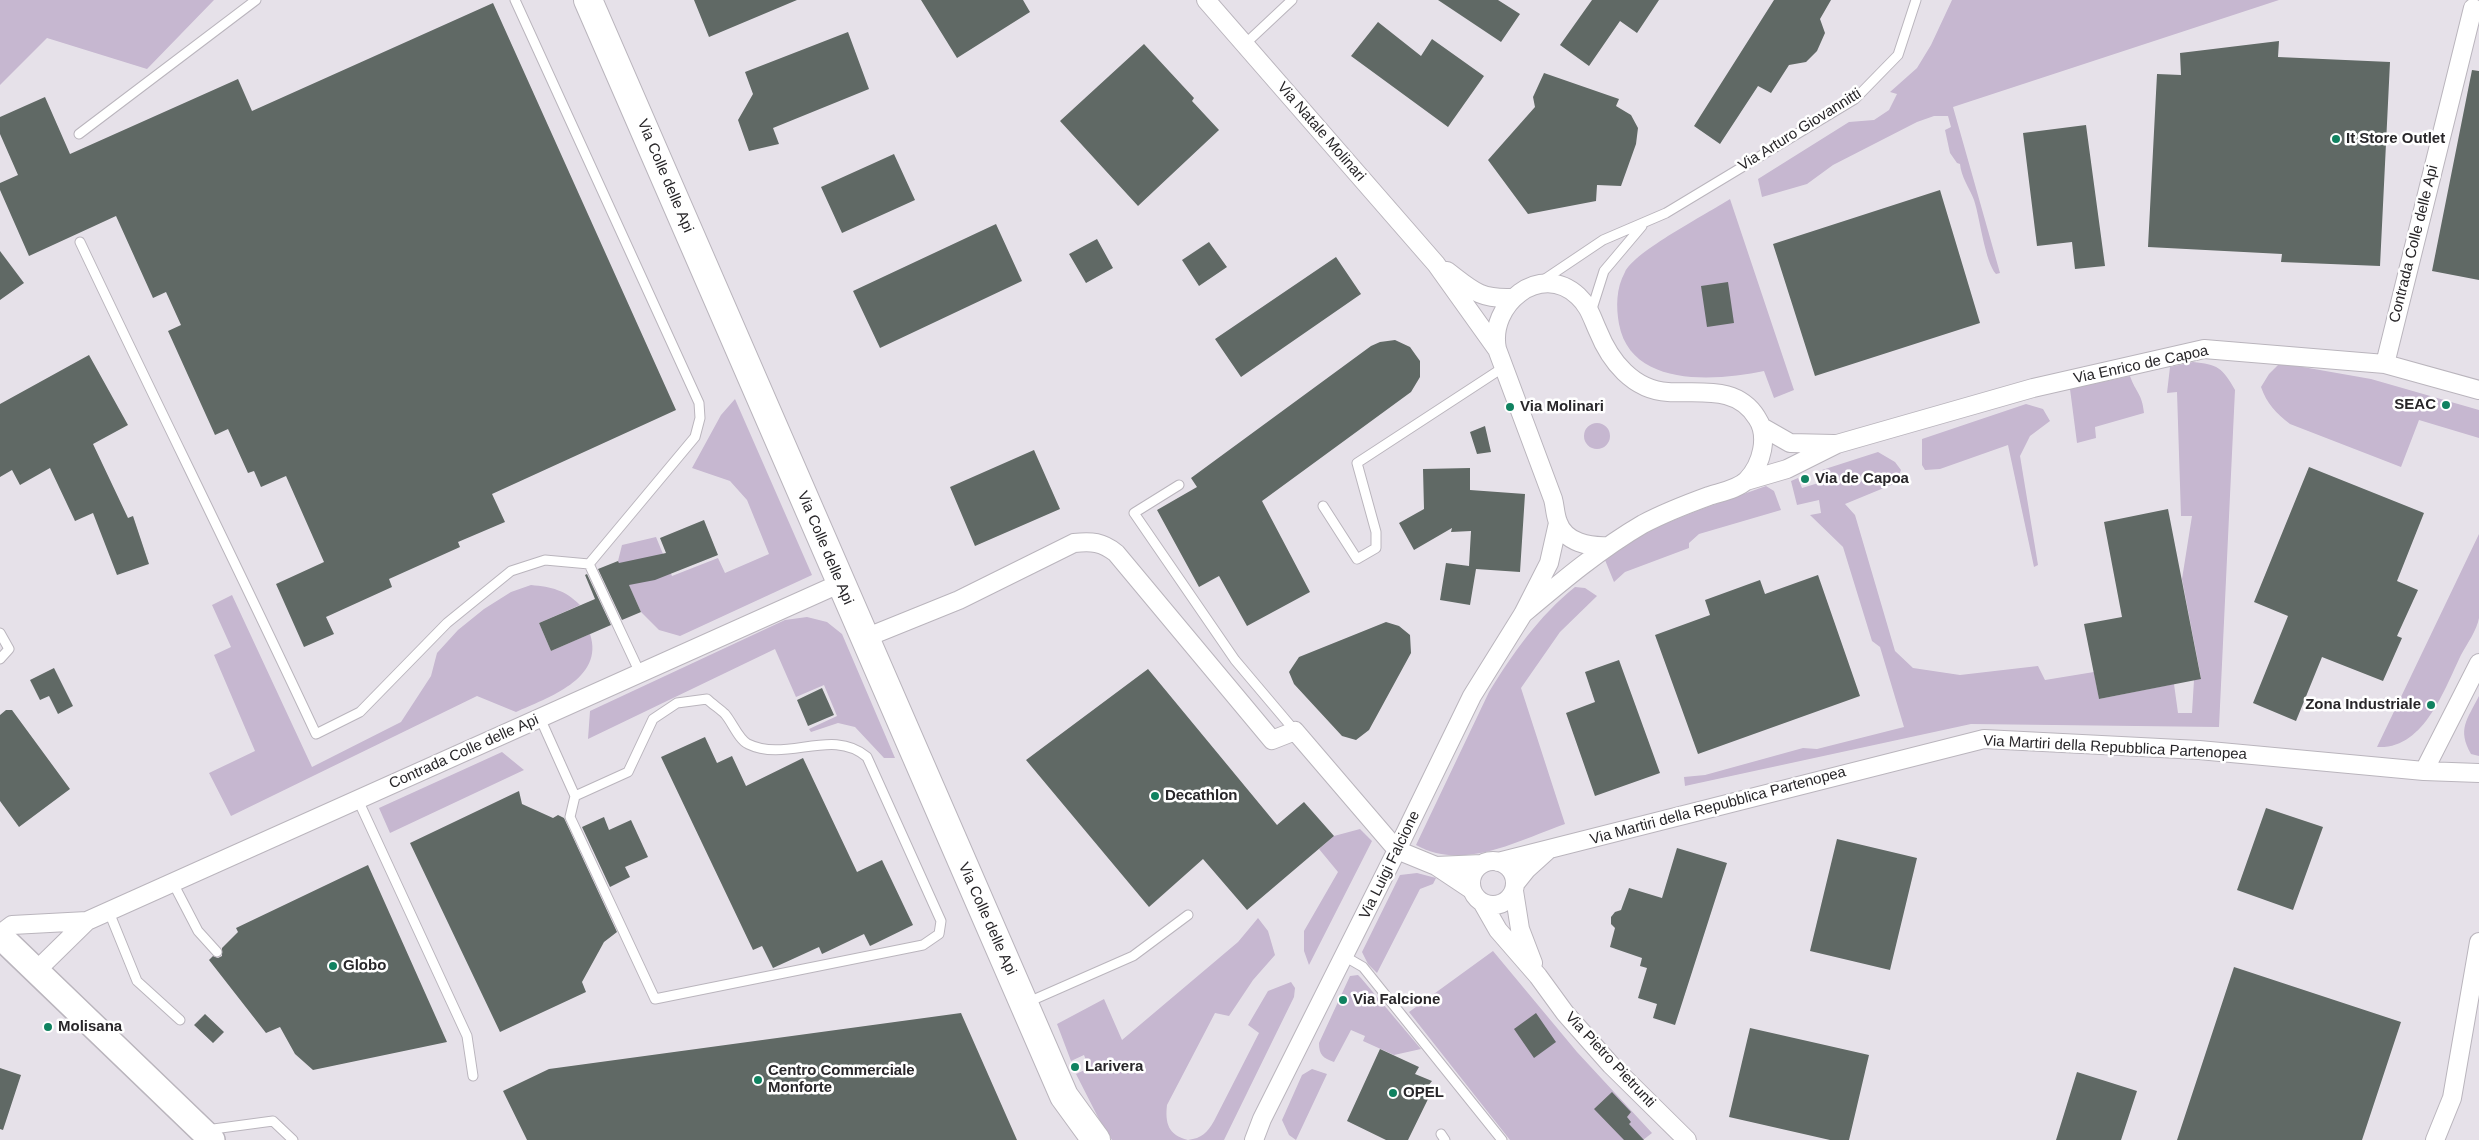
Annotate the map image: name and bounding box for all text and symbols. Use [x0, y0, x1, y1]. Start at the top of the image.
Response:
street label: Via Natale Molinari [1273, 79, 1369, 185]
street label: Via Arturo Giovannitti [1735, 85, 1865, 175]
street label: Via Colle delle Api [633, 117, 697, 235]
place label: It Store Outlet [2346, 130, 2445, 148]
marker: It Store Outlet [2330, 133, 2342, 145]
street label: Contrada Colle delle Api [2386, 163, 2442, 325]
street label: Via Enrico de Capoa [2072, 342, 2210, 388]
place label: SEAC [2394, 396, 2436, 414]
place label: Via Molinari [1520, 398, 1604, 416]
marker: SEAC [2440, 399, 2452, 411]
marker: Via Molinari [1504, 401, 1516, 413]
place label: Via de Capoa [1815, 470, 1909, 488]
marker: Via de Capoa [1799, 473, 1811, 485]
street label: Via Colle delle Api [793, 489, 857, 607]
place label: Zona Industriale [2305, 696, 2421, 714]
marker: Zona Industriale [2425, 699, 2437, 711]
street label: Contrada Colle delle Api [386, 711, 542, 793]
street label: Via Martiri della Repubblica Partenopea [1983, 732, 2247, 764]
street label: Via Martiri della Repubblica Partenopea [1588, 763, 1848, 849]
place label: Decathlon [1165, 787, 1238, 805]
marker: Decathlon [1149, 790, 1161, 802]
street label: Via Luigi Falcione [1356, 808, 1424, 922]
street label: Via Colle delle Api [954, 860, 1020, 978]
place label: Globo [343, 957, 386, 975]
marker: Globo [327, 960, 339, 972]
place label: Via Falcione [1353, 991, 1440, 1009]
marker: Via Falcione [1337, 994, 1349, 1006]
street label: Via Pietro Pietrunti [1561, 1009, 1659, 1111]
place label: Molisana [58, 1018, 122, 1036]
marker: Molisana [42, 1021, 54, 1033]
place label: Larivera [1085, 1058, 1143, 1076]
marker: Larivera [1069, 1061, 1081, 1073]
place label: Centro Commerciale Monforte [768, 1062, 915, 1097]
marker: Centro Commerciale Monforte [752, 1074, 764, 1086]
place label: OPEL [1403, 1084, 1444, 1102]
marker: OPEL [1387, 1087, 1399, 1099]

